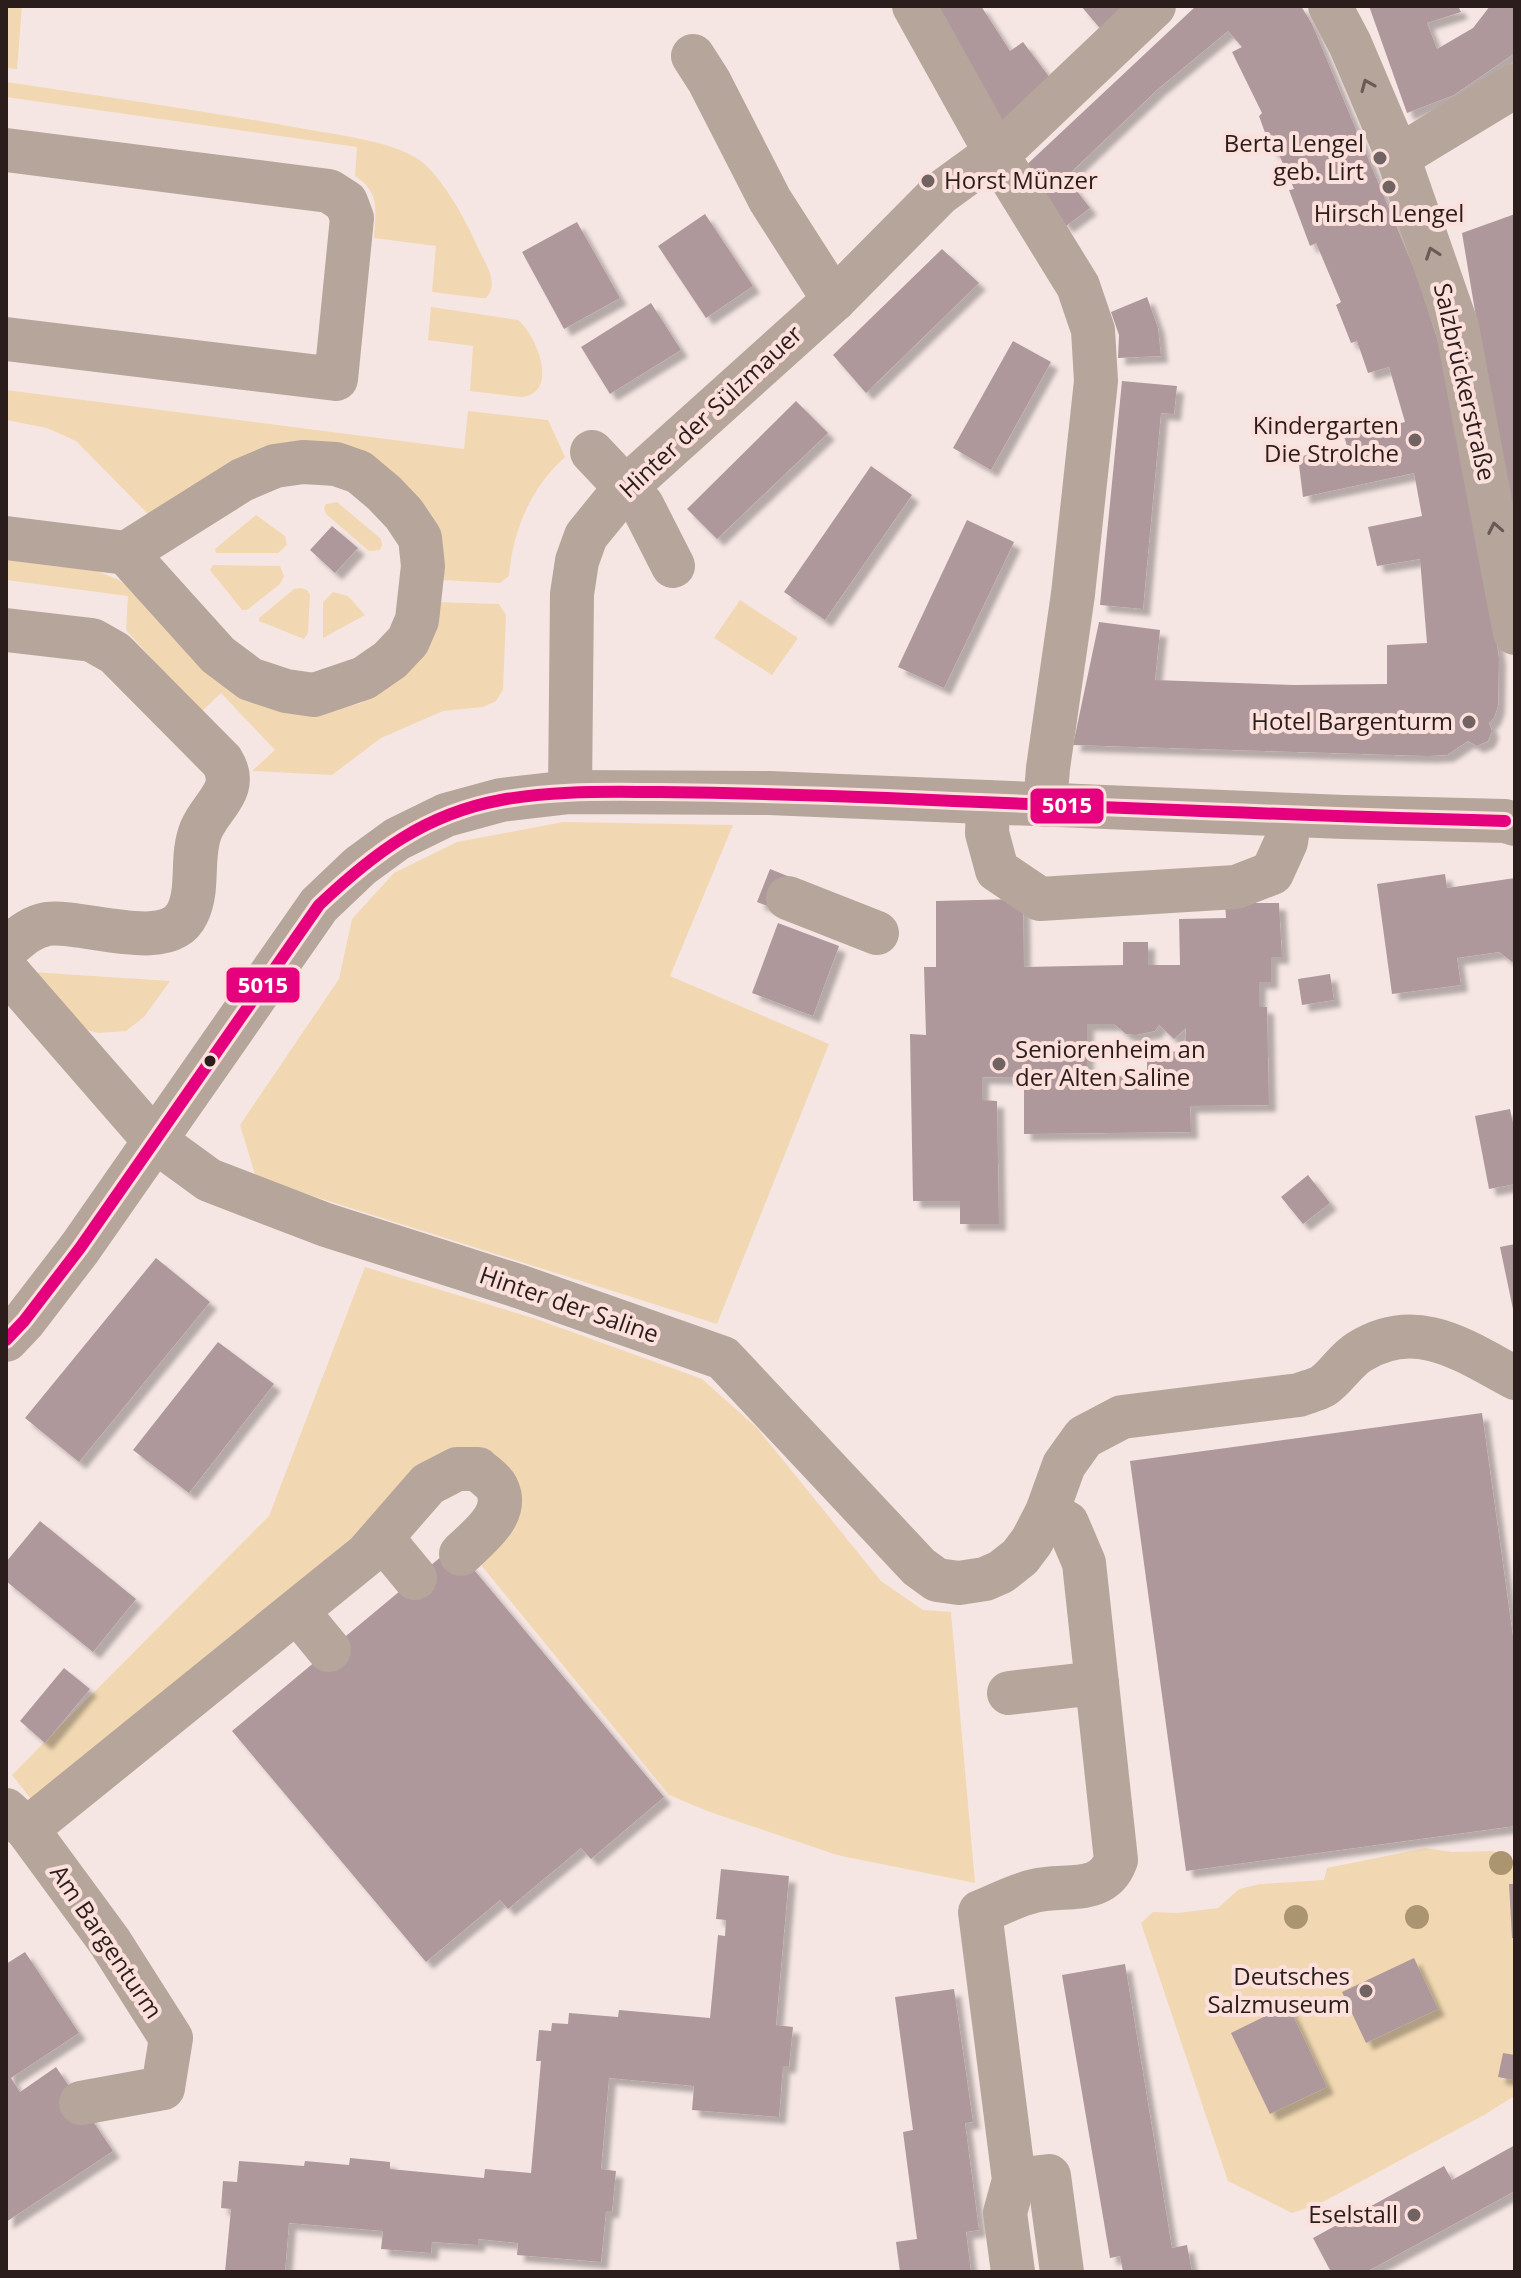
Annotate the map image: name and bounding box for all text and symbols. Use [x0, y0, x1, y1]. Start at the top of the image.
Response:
one-way arrow [1361, 79, 1377, 94]
place label: Berta Lengel geb. Lirt [1224, 126, 1364, 187]
marker: Berta Lengel geb. Lirt [1371, 149, 1389, 167]
place label: Horst Münzer [944, 163, 1098, 196]
marker: Horst Münzer [919, 172, 937, 190]
marker: Hirsch Lengel [1380, 178, 1398, 196]
place label: Hirsch Lengel [1314, 196, 1464, 229]
one-way arrow [1426, 247, 1442, 261]
street label: Salzbrückerstraße [1427, 280, 1504, 484]
street label: Hinter der Sülzmauer [611, 317, 809, 505]
place label: Kindergarten Die Strolche [1253, 408, 1399, 469]
marker: Kindergarten Die Strolche [1406, 431, 1424, 449]
one-way arrow [1488, 522, 1505, 535]
place label: Hotel Bargenturm [1251, 704, 1453, 737]
marker: Hotel Bargenturm [1460, 713, 1478, 731]
line badge: 5015 [1029, 787, 1105, 825]
text: 5015 [1042, 789, 1092, 819]
line badge: 5015 [225, 966, 301, 1004]
text: 5015 [238, 969, 288, 999]
place label: Seniorenheim an der Alten Saline [1015, 1032, 1206, 1093]
unlabelled marker [202, 1053, 218, 1069]
marker: Seniorenheim an der Alten Saline [990, 1055, 1008, 1073]
street label: Hinter der Saline [475, 1257, 664, 1350]
street label: Am Bargenturm [44, 1858, 171, 2025]
place label: Deutsches Salzmuseum [1207, 1959, 1350, 2020]
marker: Deutsches Salzmuseum [1357, 1982, 1375, 2000]
place label: Eselstall [1308, 2197, 1398, 2230]
marker: Eselstall [1405, 2206, 1423, 2224]

